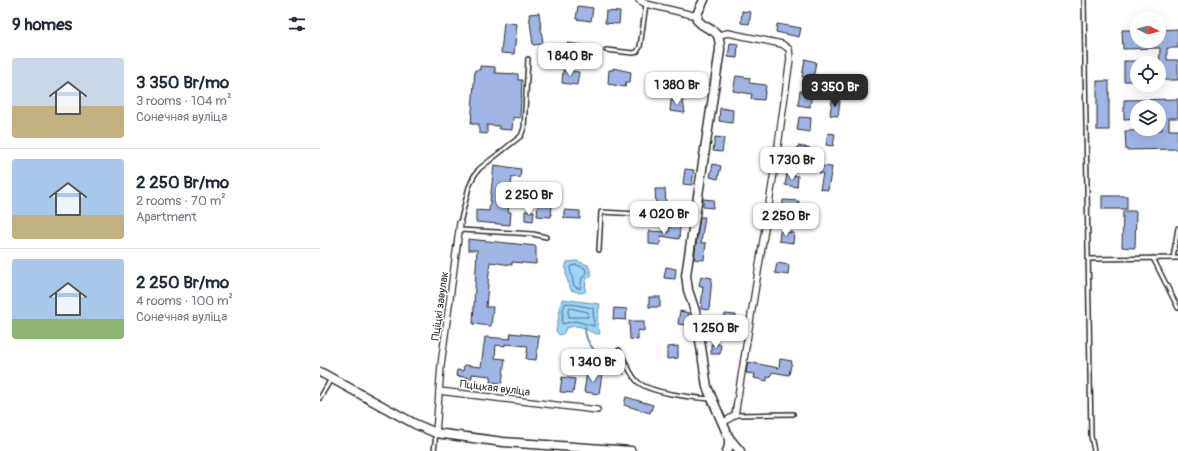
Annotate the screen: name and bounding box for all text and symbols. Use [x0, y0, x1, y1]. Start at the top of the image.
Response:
north arrow [1130, 12, 1166, 48]
map controls [1130, 12, 1166, 136]
icon: filters [286, 13, 308, 35]
text: 9 homes [12, 14, 72, 35]
pin: 1 840 Br [529, 43, 611, 77]
text: 1 840 Br [547, 48, 593, 64]
button: locate [1130, 56, 1166, 92]
text: 3 350 Br/mo [136, 72, 229, 93]
pin: 1 380 Br [636, 72, 718, 106]
icon: home [44, 74, 92, 122]
pin: 3 350 Br [794, 74, 876, 108]
text: 1 380 Br [654, 77, 700, 93]
text: 3 350 Br [811, 79, 859, 95]
text: 3 rooms · 104 m² [136, 93, 231, 109]
button: layers [1130, 100, 1166, 136]
text: Сонечная вуліца [136, 109, 227, 125]
pin: 1 730 Br [751, 147, 833, 181]
text: 1 730 Br [769, 152, 815, 168]
text: 2 250 Br/mo [136, 172, 229, 193]
icon: home [44, 175, 92, 223]
pin: 2 250 Br [488, 182, 570, 216]
text: 2 250 Br [505, 187, 553, 203]
text: 2 rooms · 70 m² [136, 193, 226, 209]
pin: 4 020 Br [623, 201, 705, 235]
pin: 2 250 Br [745, 203, 827, 237]
text: 4 020 Br [639, 206, 689, 222]
text: 2 250 Br [762, 208, 810, 224]
text: Apartment [136, 209, 197, 225]
street label: Пціцкі завулак [429, 270, 451, 341]
text: 2 250 Br/mo [136, 272, 229, 293]
icon: home [44, 275, 92, 323]
text: 4 rooms · 100 m² [136, 293, 233, 309]
text: Сонечная вуліца [136, 309, 227, 325]
pin: 1 250 Br [675, 315, 757, 349]
text: 1 250 Br [693, 320, 739, 336]
pin: 1 340 Br [552, 349, 634, 383]
text: 1 340 Br [570, 354, 616, 370]
street label: Пціцкая вуліца [459, 377, 531, 399]

